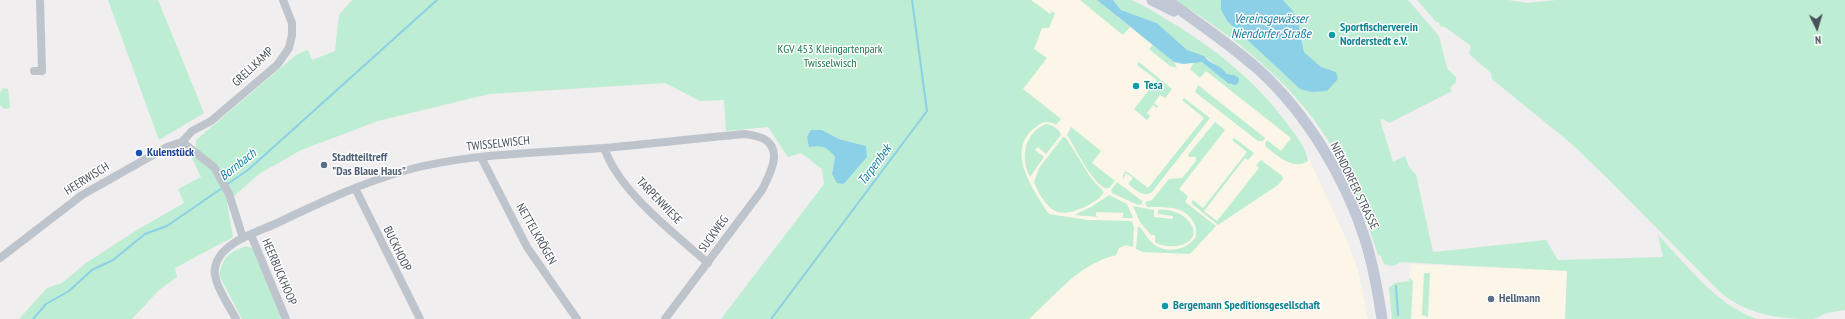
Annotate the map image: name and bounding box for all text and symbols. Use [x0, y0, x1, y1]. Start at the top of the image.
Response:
north arrow [1797, 8, 1837, 48]
water label: Vereinsgewässer Niendorfer Straße [1231, 11, 1311, 42]
place label: Sportfischerverein Norderstedt e.V. [1340, 21, 1418, 49]
marker: Sportfischerverein Norderstedt e.V. [1327, 30, 1337, 40]
text: N [1814, 33, 1822, 47]
park label: KGV 453 Kleingartenpark Twisselwisch [778, 43, 882, 71]
street label: GRELLKAMP [229, 44, 277, 90]
place label: Tesa [1144, 79, 1163, 93]
marker: Tesa [1131, 81, 1141, 91]
street label: TWISSELWISCH [466, 134, 530, 154]
street label: NIENDORFER STRASSE [1327, 140, 1381, 232]
water label: Tarpenbek [855, 142, 895, 188]
place label: Kulenstück [147, 146, 194, 160]
water label: Bornbach [217, 146, 259, 184]
marker: Kulenstück [134, 148, 144, 158]
place label: Stadtteiltreff "Das Blaue Haus" [332, 151, 406, 179]
street label: HEERWISCH [62, 160, 112, 198]
marker: Stadtteiltreff "Das Blaue Haus" [319, 160, 329, 170]
street label: TARPENWIESE [633, 175, 685, 227]
street label: NETTELKRÖGEN [513, 201, 559, 267]
street label: SUCKWEG [696, 213, 732, 255]
street label: BUCKHOOP [380, 224, 414, 274]
street label: HEERBUCKHOOP [259, 237, 299, 307]
place label: Hellmann [1499, 292, 1540, 306]
marker: Hellmann [1486, 294, 1496, 304]
place label: Bergemann Speditionsgesellschaft [1173, 299, 1320, 313]
marker: Bergemann Speditionsgesellschaft [1160, 301, 1170, 311]

